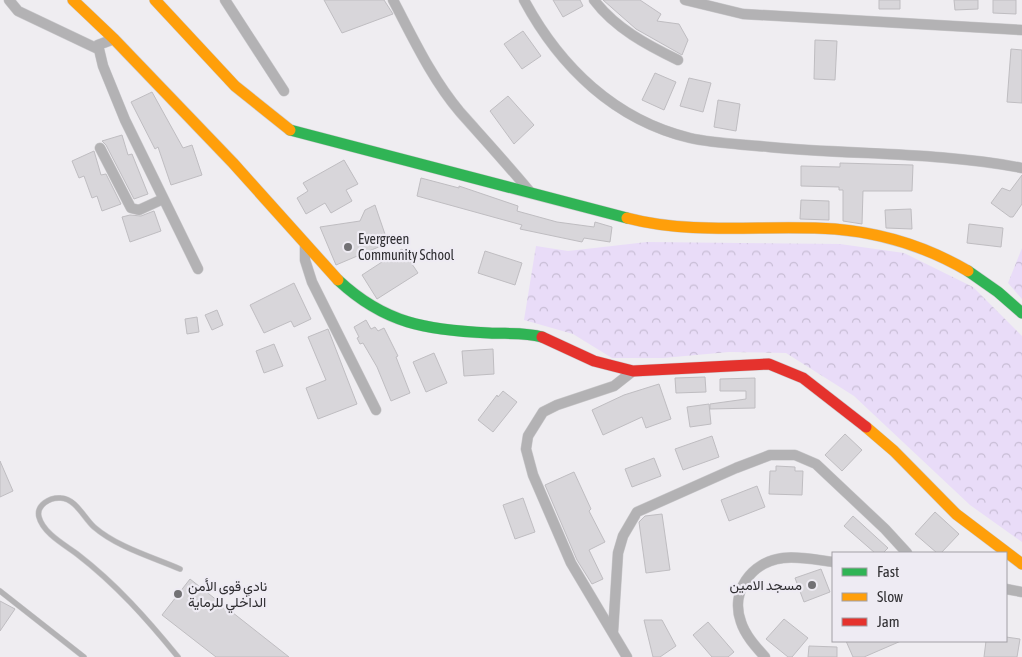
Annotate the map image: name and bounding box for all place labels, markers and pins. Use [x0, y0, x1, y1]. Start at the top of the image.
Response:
place label: Evergreen Community School [358, 231, 455, 263]
marker: Evergreen Community School [342, 241, 354, 253]
place label: مسجد الامين [729, 577, 802, 594]
place label: نادي قوى الأمن الداخلي للرماية [188, 578, 267, 614]
marker: مسجد الامين [806, 579, 818, 591]
marker: نادي قوى الأمن الداخلي للرماية [172, 588, 184, 600]

